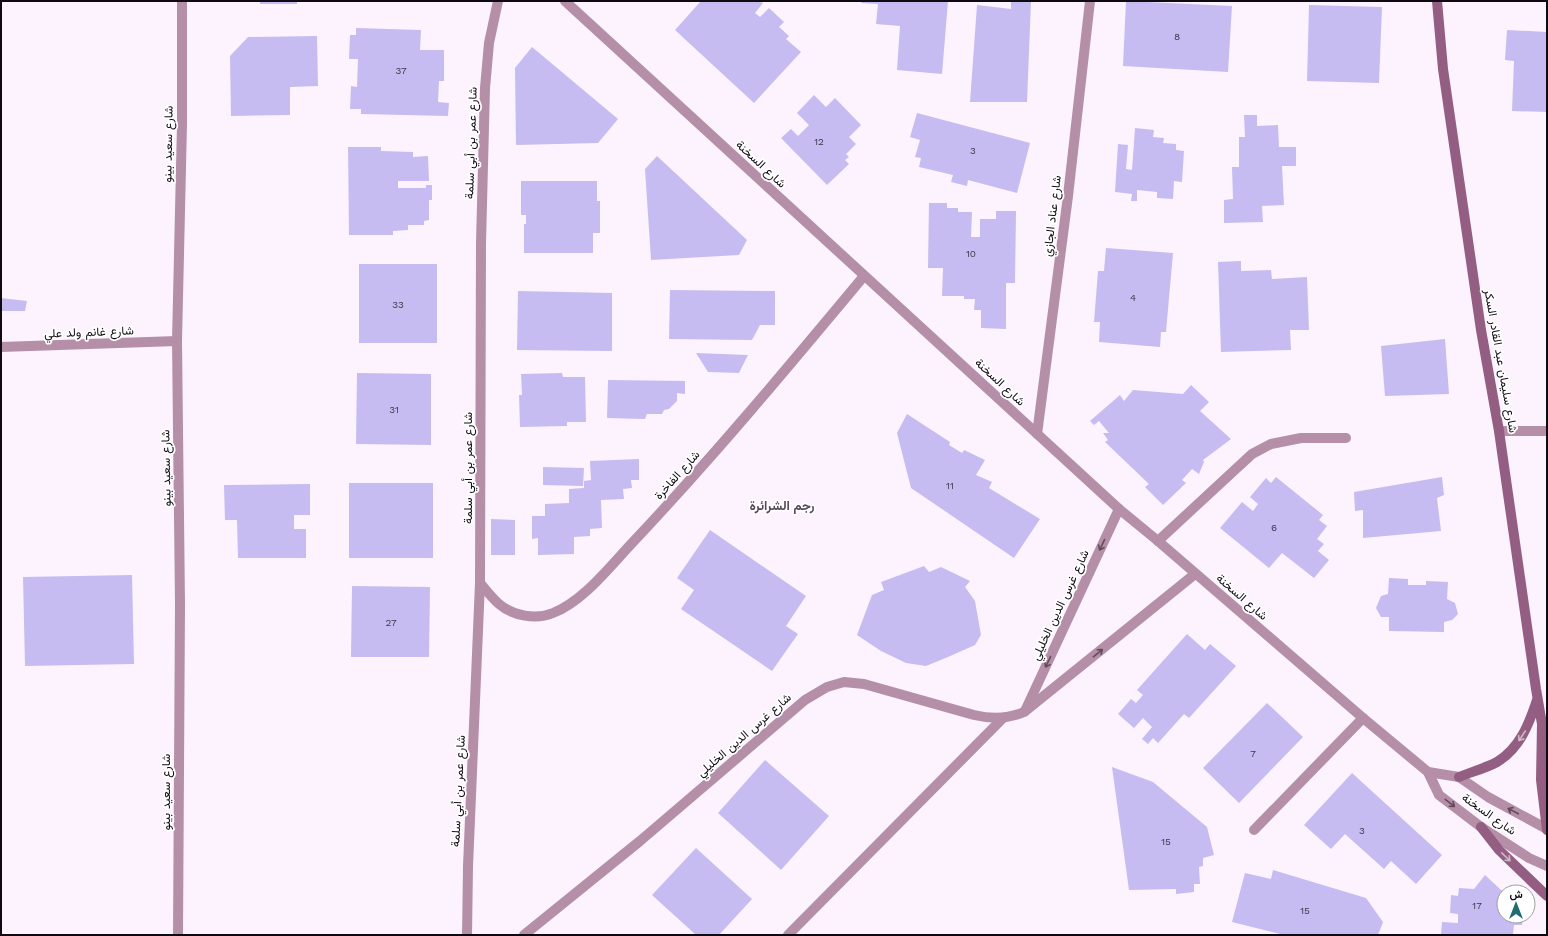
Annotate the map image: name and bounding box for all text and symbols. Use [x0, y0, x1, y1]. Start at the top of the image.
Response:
house number: 8 [1174, 31, 1180, 42]
house number: 37 [395, 65, 407, 76]
street label: شارع عمر بن أبي سلمة [462, 87, 483, 199]
street label: شارع سعيد بينو [160, 106, 178, 182]
house number: 12 [814, 136, 824, 147]
street label: شارع السخنة [732, 137, 789, 192]
house number: 3 [970, 145, 976, 156]
street label: شارع عناد الجازي [1040, 175, 1067, 258]
house number: 10 [966, 248, 976, 259]
street label: شارع سليمان عبد القادر السكر [1479, 287, 1521, 434]
house number: 4 [1130, 292, 1136, 303]
house number: 33 [392, 299, 404, 310]
street label: شارع غانم ولد علي [44, 323, 134, 344]
street label: شارع السخنة [971, 355, 1028, 410]
house number: 31 [389, 404, 399, 415]
street label: شارع عمر بن أبي سلمة [461, 412, 478, 524]
street label: شارع سعيد بينو [158, 430, 176, 506]
street label: شارع الفاخرة [651, 448, 704, 504]
house number: 11 [946, 480, 954, 491]
district label: رجم الشرائرة [749, 498, 815, 514]
house number: 6 [1271, 522, 1277, 533]
one-way arrow [1098, 538, 1105, 550]
street label: شارع غرس الدين الخليلي [1028, 548, 1094, 664]
street label: شارع السخنة [1212, 571, 1270, 624]
house number: 27 [385, 617, 397, 628]
one-way arrow [1093, 648, 1104, 657]
one-way arrow [1043, 656, 1051, 668]
street label: شارع غرس الدين الخليلي [694, 690, 796, 782]
one-way arrow [1518, 730, 1526, 742]
street label: شارع عمر بن أبي سلمة [448, 735, 471, 847]
house number: 7 [1250, 748, 1256, 759]
street label: شارع سعيد بينو [159, 754, 175, 830]
street label: شارع السخنة [1458, 790, 1519, 839]
one-way arrow [1444, 798, 1455, 807]
one-way arrow [1507, 806, 1519, 814]
house number: 3 [1359, 825, 1365, 836]
house number: 15 [1161, 836, 1171, 847]
one-way arrow [1501, 852, 1511, 861]
north arrow [1496, 884, 1536, 924]
text: ش [1509, 888, 1523, 901]
house number: 17 [1472, 900, 1482, 911]
house number: 15 [1300, 905, 1310, 916]

